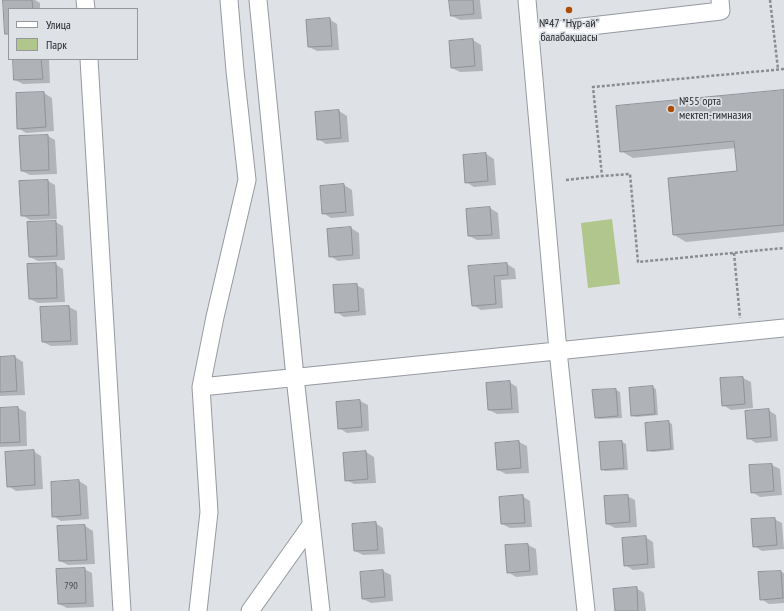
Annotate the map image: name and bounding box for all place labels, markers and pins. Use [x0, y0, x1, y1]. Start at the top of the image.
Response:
marker: №47 "Нұр-ай" балабақшасы [564, 5, 574, 15]
place label: №47 "Нұр-ай" балабақшасы [539, 17, 599, 45]
place label: №55 орта мектеп-гимназия [679, 95, 751, 123]
marker: №55 орта мектеп-гимназия [666, 104, 676, 114]

